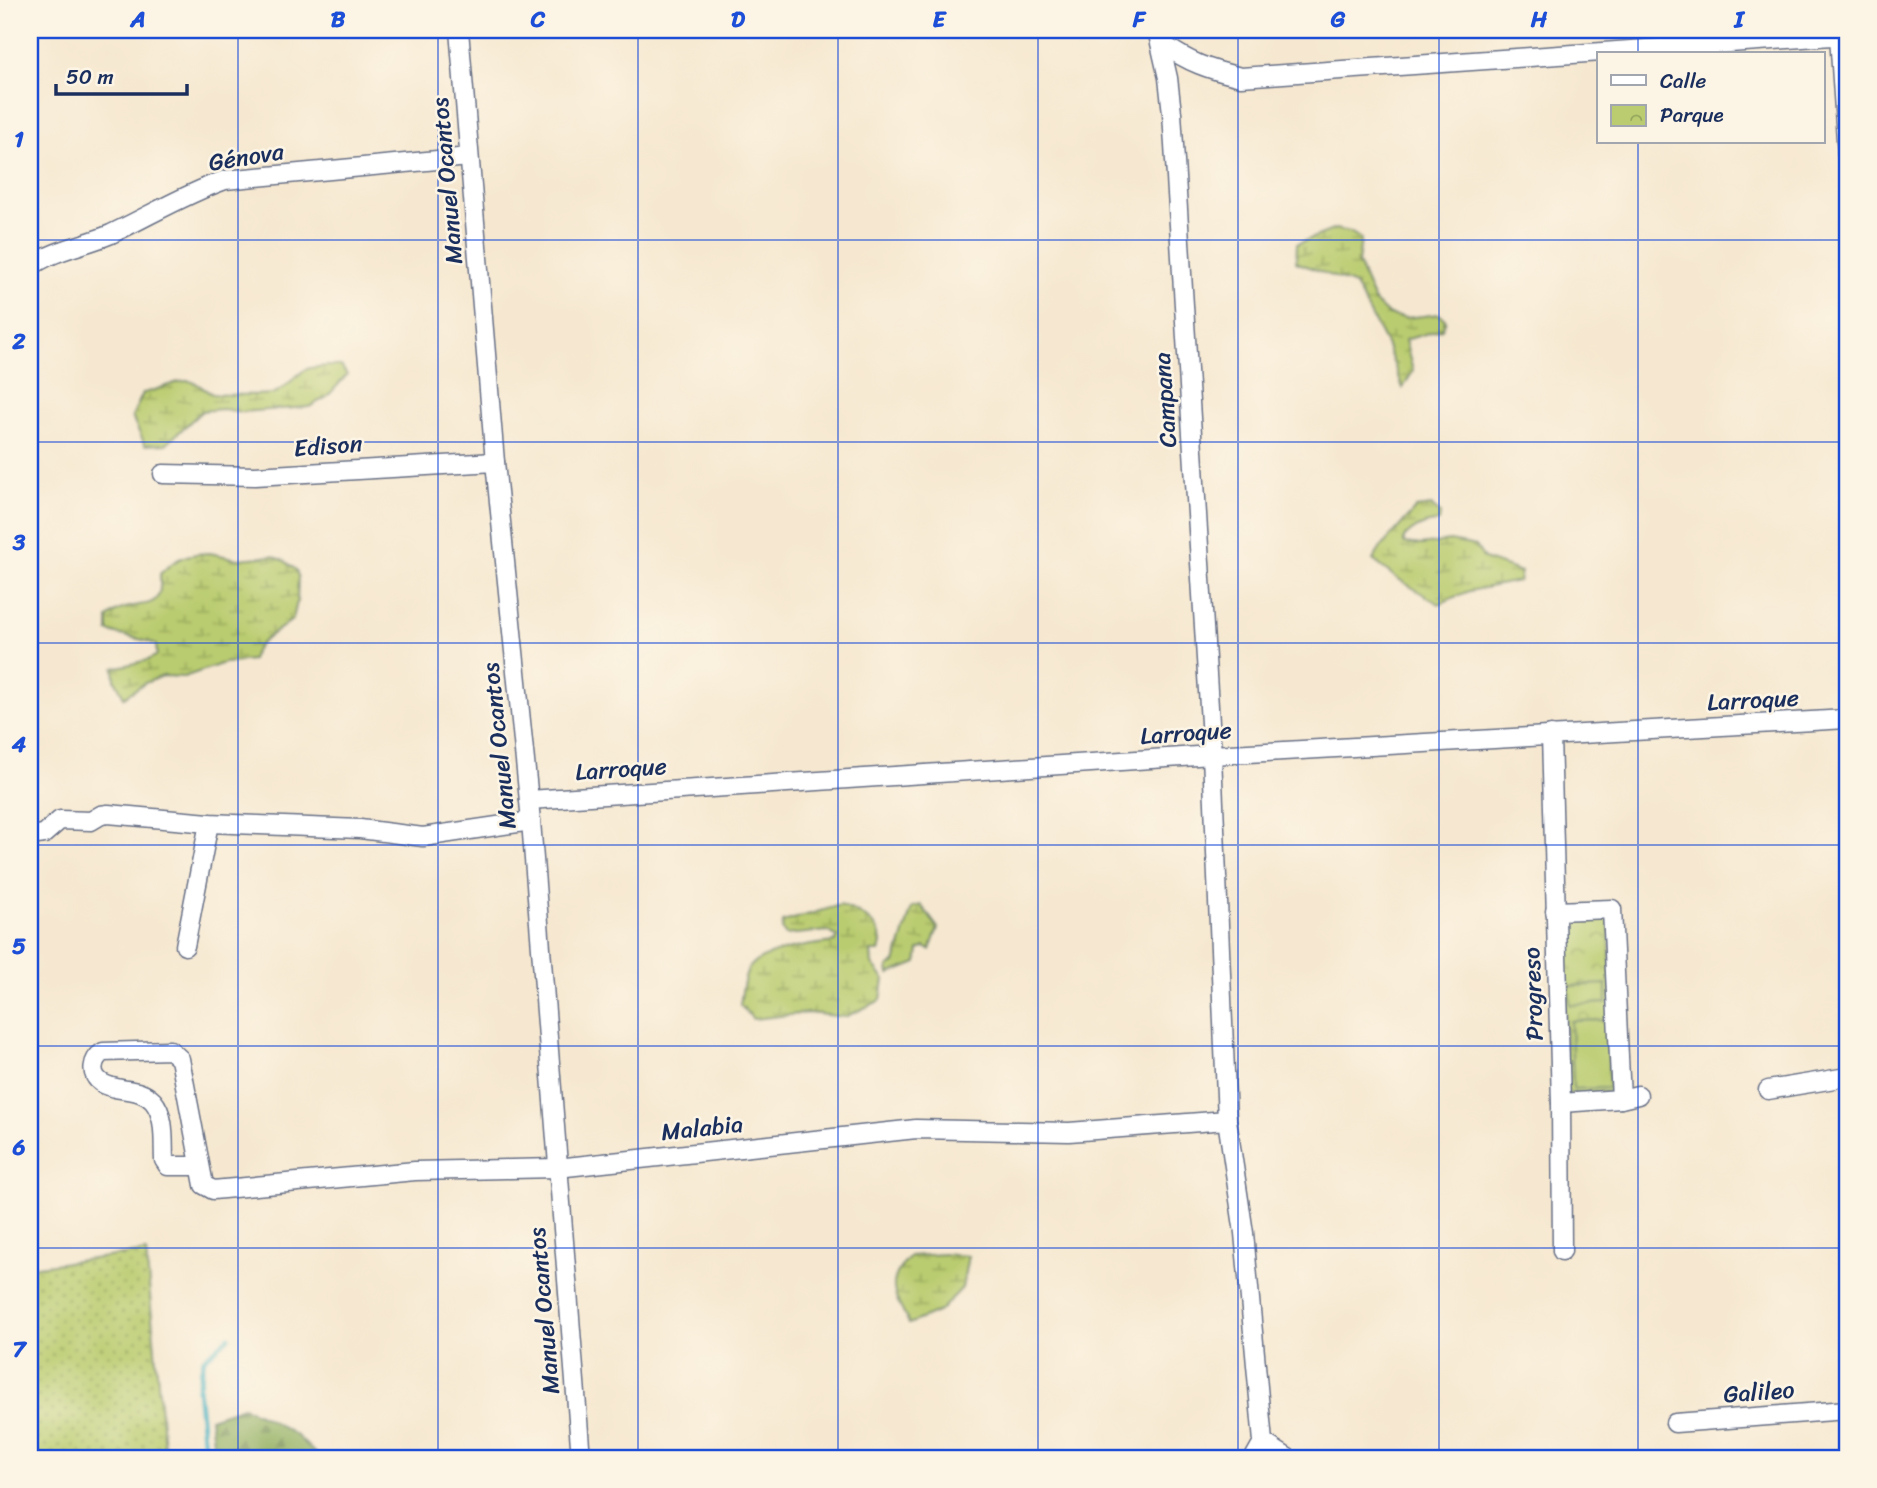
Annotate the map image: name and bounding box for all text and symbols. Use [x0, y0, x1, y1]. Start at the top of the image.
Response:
text: A [129, 0, 146, 40]
text: B [331, 0, 346, 40]
text: C [530, 0, 546, 40]
text: D [731, 0, 746, 40]
text: E [933, 0, 948, 40]
text: F [1132, 0, 1147, 40]
text: G [1330, 0, 1346, 40]
text: H [1530, 0, 1548, 40]
text: I [1733, 0, 1745, 40]
scale bar [56, 52, 187, 96]
legend [1597, 52, 1825, 144]
text: 50 m [66, 58, 114, 96]
text: Calle [1660, 62, 1707, 100]
street label: Manuel Ocantos [419, 96, 475, 266]
text: Parque [1660, 96, 1724, 134]
text: 1 [14, 119, 24, 160]
street label: Génova [205, 130, 288, 184]
text: 2 [11, 321, 26, 362]
street label: Campana [1141, 351, 1189, 449]
street label: Edison [292, 423, 364, 469]
text: 3 [12, 522, 26, 563]
street label: Manuel Ocantos [469, 661, 529, 831]
street label: Larroque [1706, 677, 1800, 723]
street label: Larroque [1139, 709, 1233, 757]
text: 4 [11, 724, 27, 765]
street label: Larroque [574, 745, 668, 793]
text: 5 [12, 926, 26, 967]
street label: Progreso [1510, 946, 1556, 1042]
street label: Malabia [659, 1103, 745, 1153]
text: 6 [11, 1127, 26, 1168]
street label: Manuel Ocantos [516, 1226, 572, 1396]
text: 7 [12, 1329, 27, 1370]
street label: Galileo [1722, 1369, 1796, 1415]

